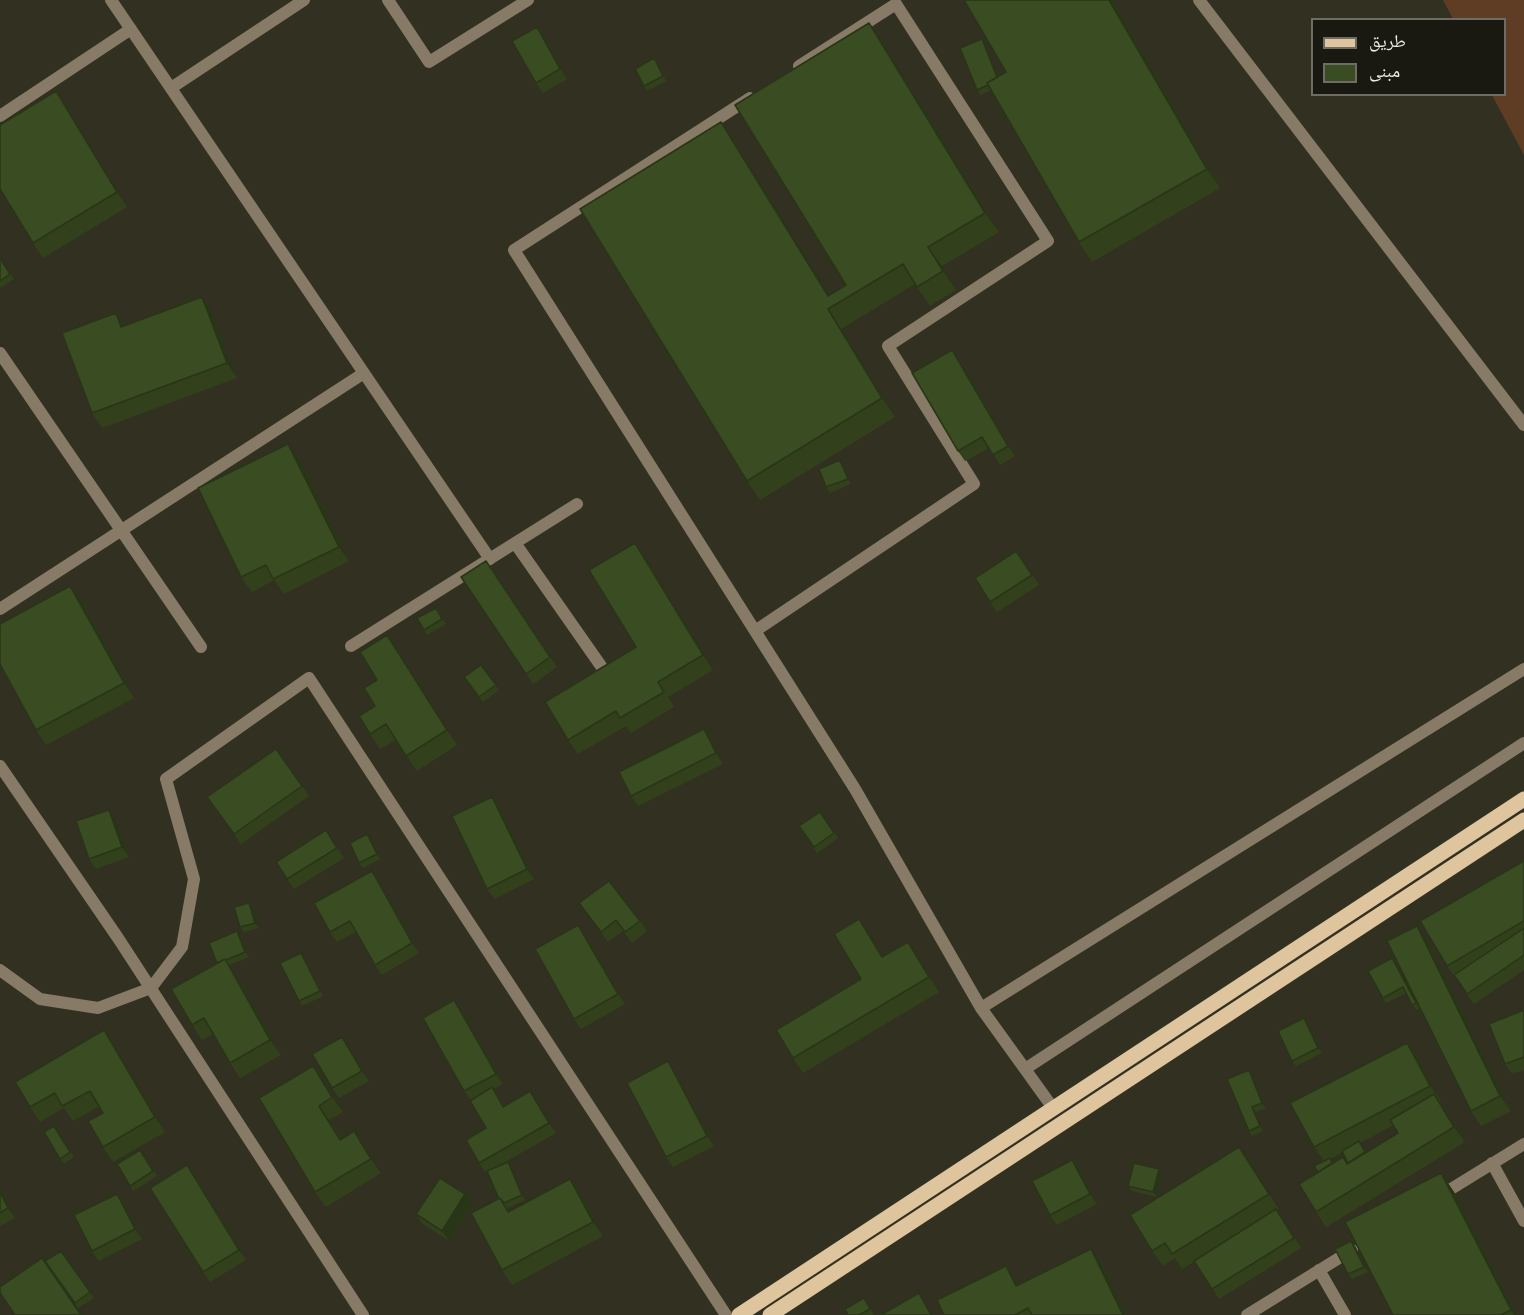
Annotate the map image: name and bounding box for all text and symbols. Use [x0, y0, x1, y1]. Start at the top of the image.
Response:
legend [1311, 18, 1506, 96]
text: طريق [1369, 29, 1406, 51]
text: مبنى [1369, 59, 1400, 81]

